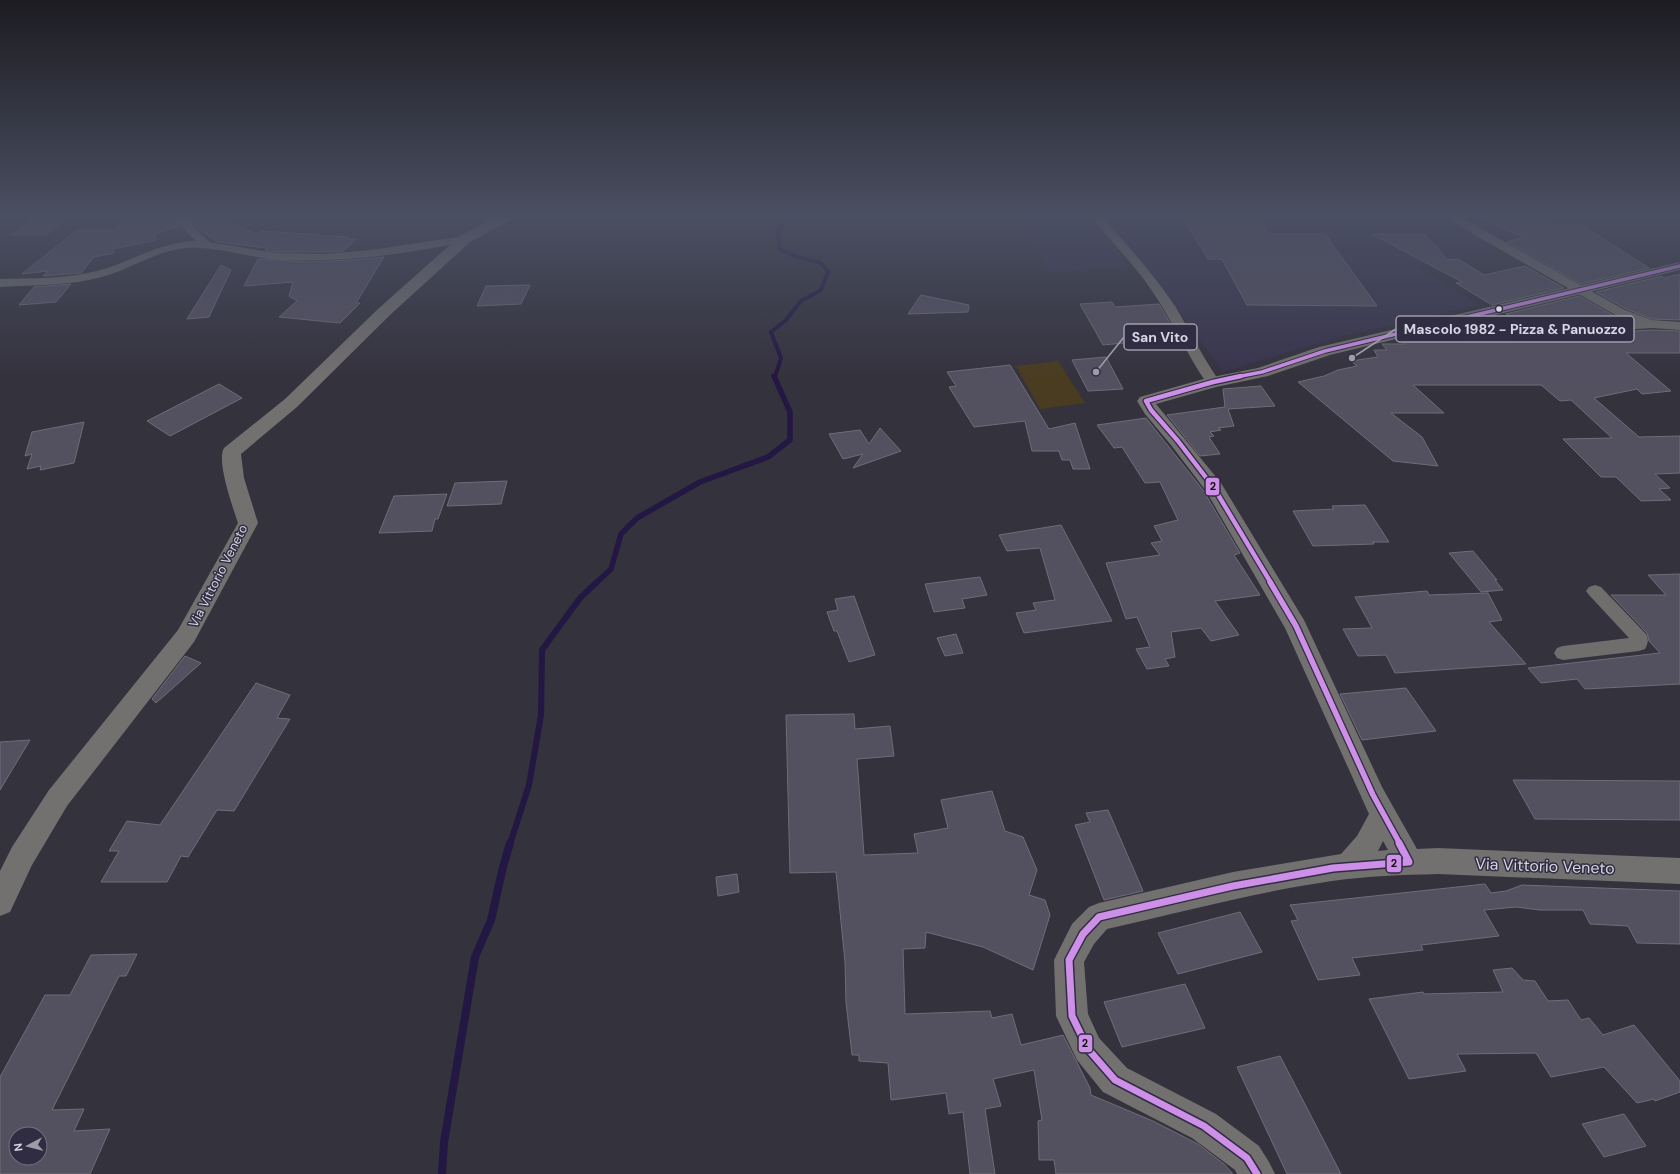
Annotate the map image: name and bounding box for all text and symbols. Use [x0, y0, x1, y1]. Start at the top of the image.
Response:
unlabelled marker [1494, 304, 1504, 314]
callout: Mascolo 1982 - Pizza & Panuozzo [1396, 316, 1634, 342]
text: Mascolo 1982 - Pizza & Panuozzo [1404, 320, 1626, 338]
callout: San Vito [1124, 324, 1197, 350]
text: San Vito [1132, 328, 1188, 346]
line badge: 2 [1205, 477, 1220, 496]
text: 2 [1210, 479, 1216, 493]
street label: Via Vittorio Veneto [185, 521, 251, 630]
street label: Via Vittorio Veneto [1475, 853, 1615, 879]
line badge: 2 [1386, 854, 1402, 873]
text: 2 [1391, 856, 1397, 870]
line badge: 2 [1078, 1034, 1093, 1053]
text: 2 [1082, 1036, 1088, 1050]
north arrow [8, 1126, 48, 1166]
text: N [11, 1142, 26, 1152]

